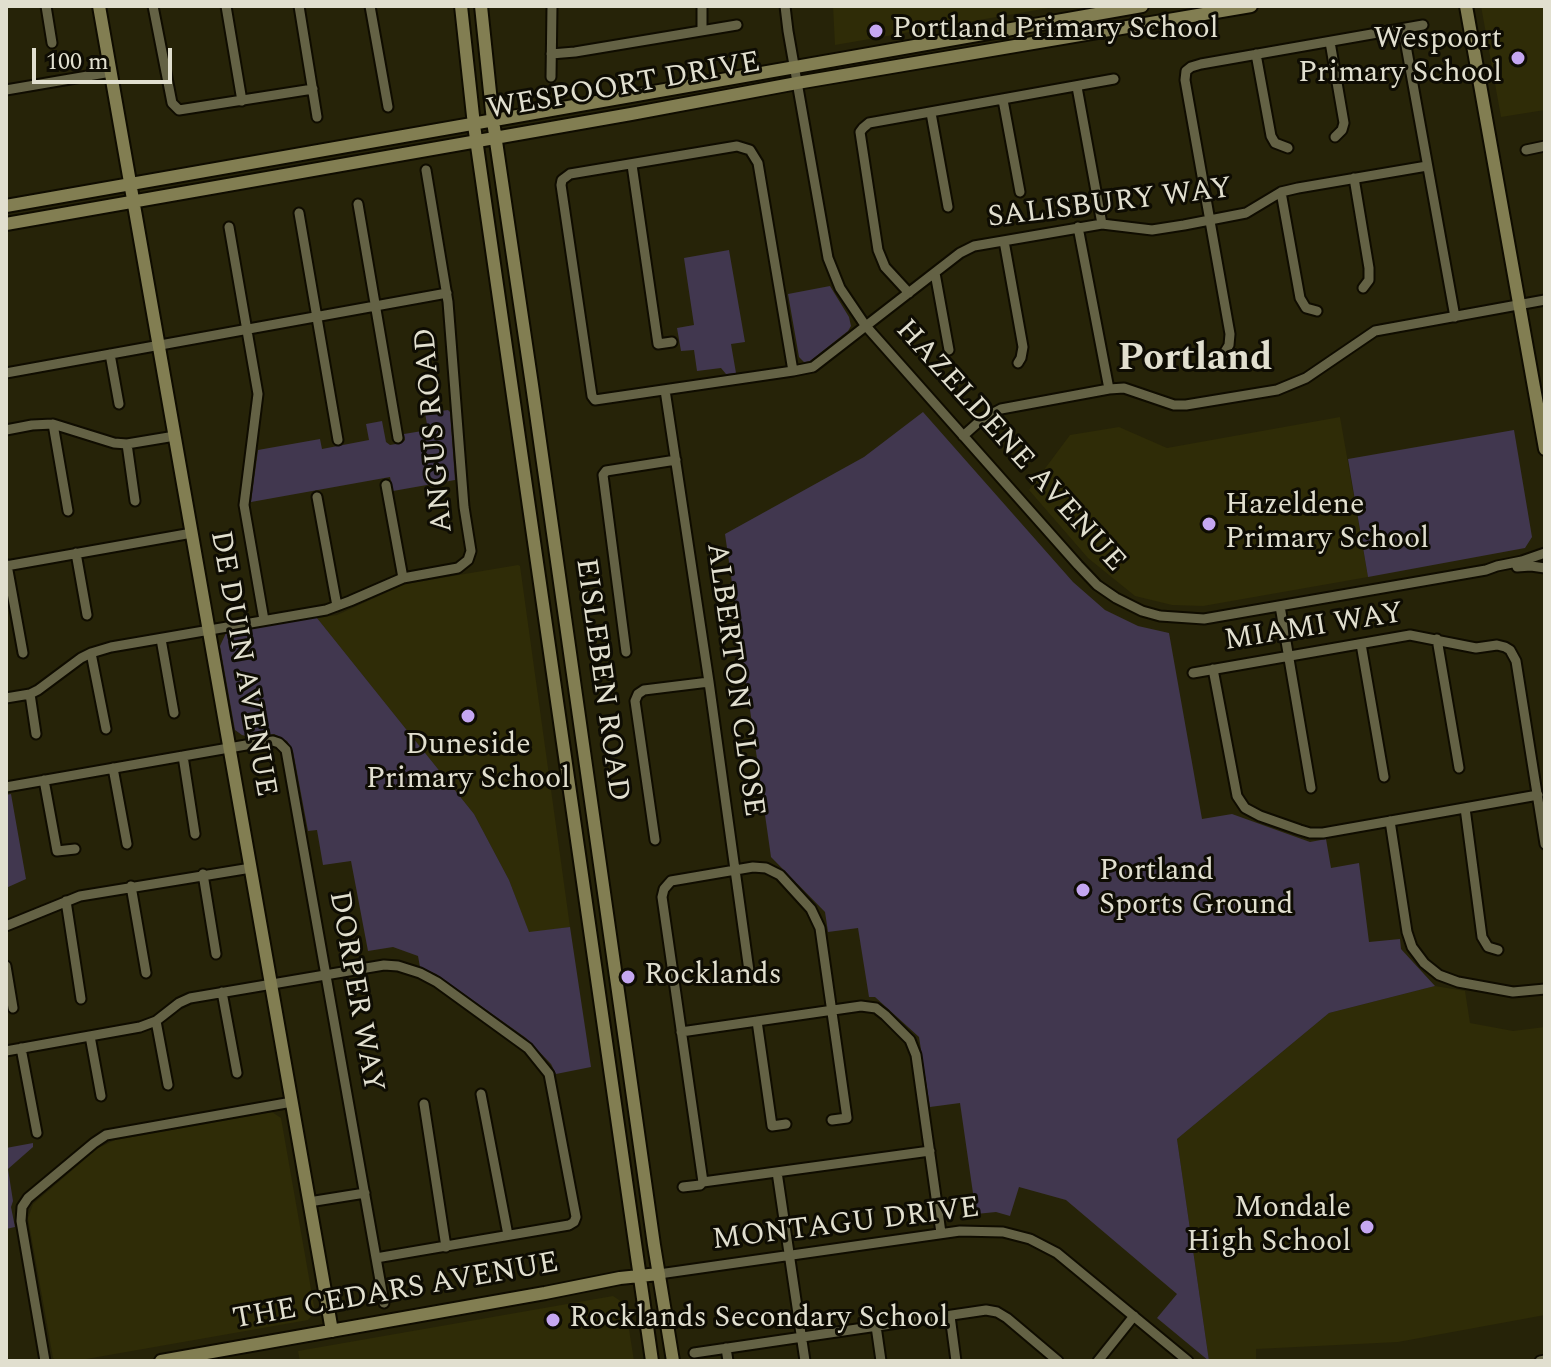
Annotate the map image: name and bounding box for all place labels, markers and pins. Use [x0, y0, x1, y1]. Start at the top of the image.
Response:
place label: Portland Primary School [892, 13, 1218, 49]
marker: Portland Primary School [867, 22, 885, 40]
place label: Wespoort Primary School [1298, 23, 1502, 94]
marker: Wespoort Primary School [1509, 49, 1527, 67]
place label: Hazeldene Primary School [1225, 489, 1429, 560]
marker: Hazeldene Primary School [1200, 515, 1218, 533]
marker: Duneside Primary School [459, 707, 477, 725]
place label: Duneside Primary School [366, 729, 570, 800]
place label: Portland Sports Ground [1099, 855, 1293, 926]
marker: Portland Sports Ground [1074, 881, 1092, 899]
place label: Rocklands [644, 959, 782, 995]
marker: Rocklands [619, 968, 637, 986]
place label: Mondale High School [1187, 1192, 1351, 1262]
marker: Mondale High School [1358, 1218, 1376, 1236]
place label: Rocklands Secondary School [569, 1302, 948, 1338]
marker: Rocklands Secondary School [544, 1311, 562, 1329]

